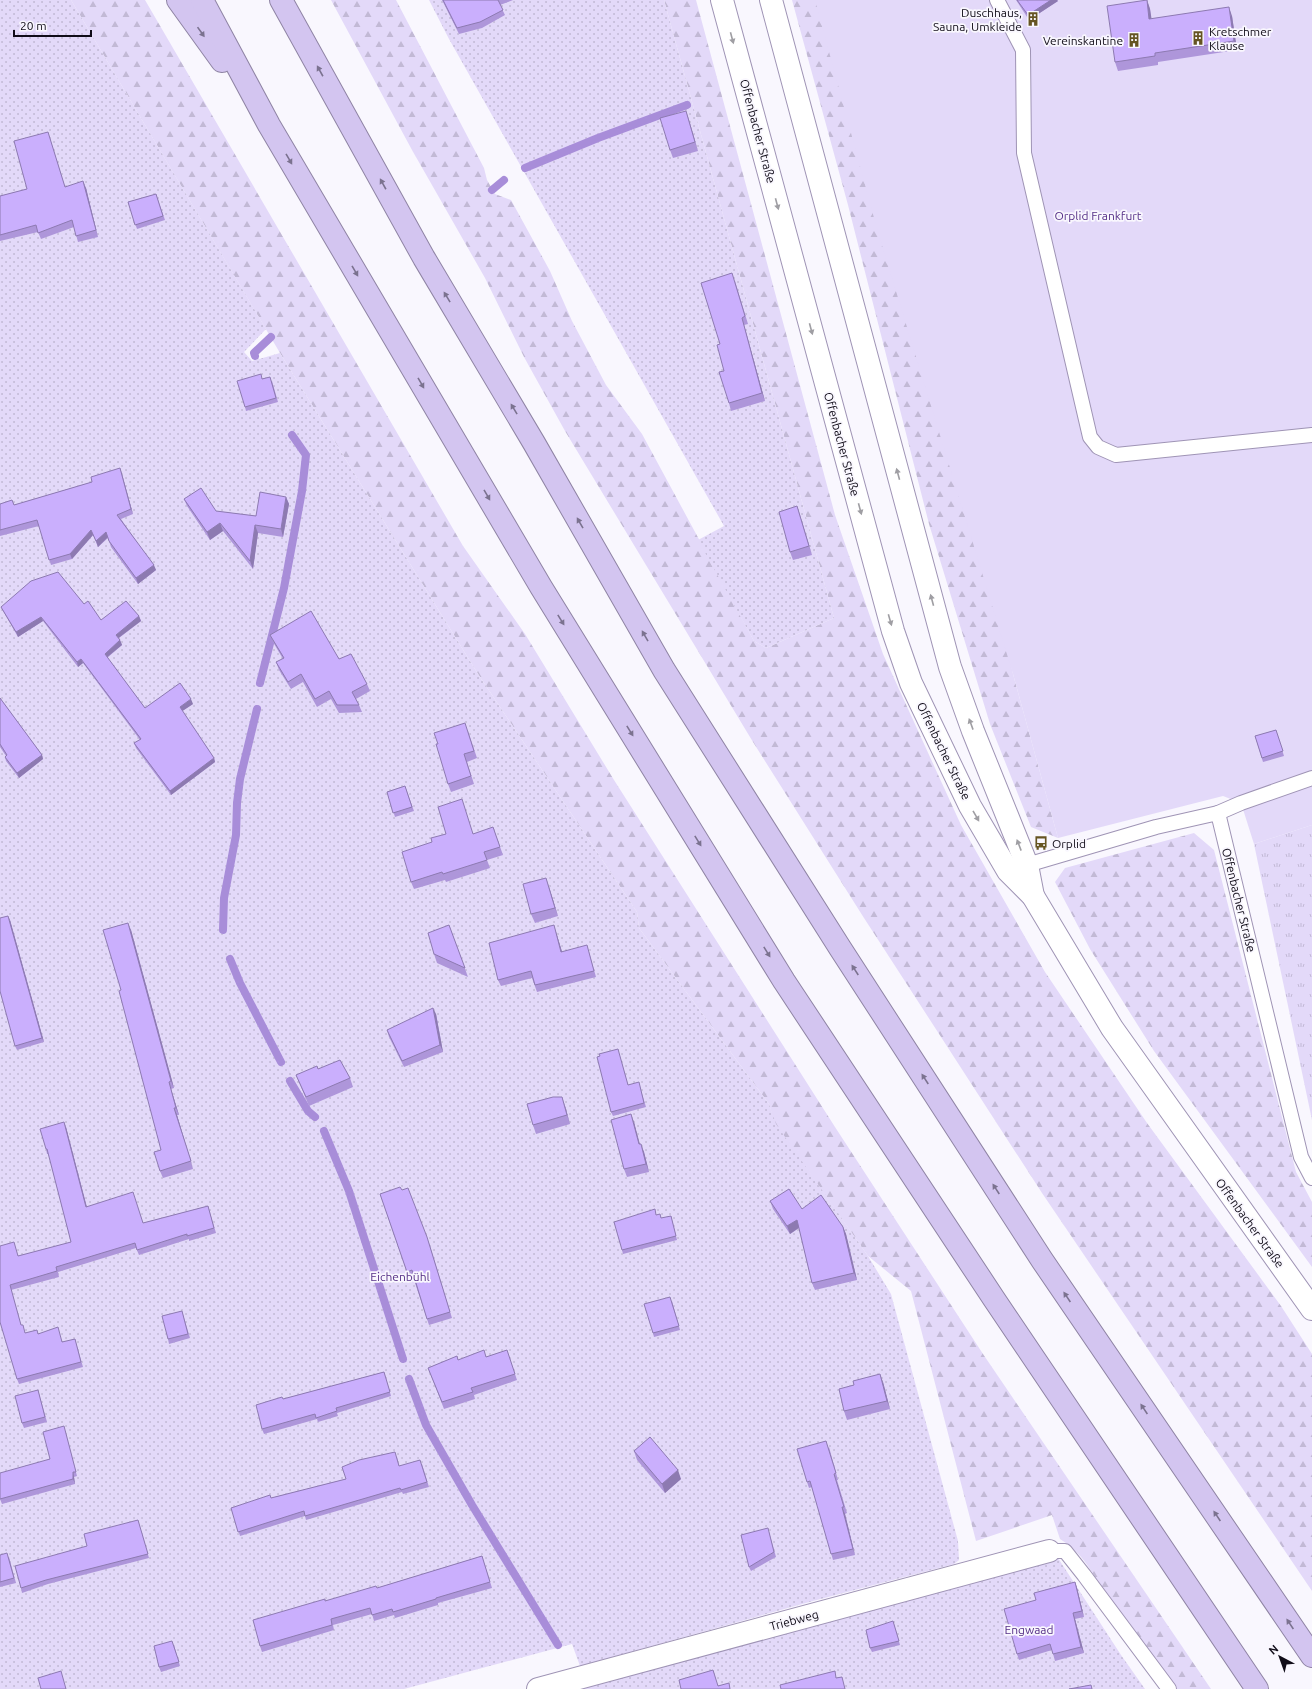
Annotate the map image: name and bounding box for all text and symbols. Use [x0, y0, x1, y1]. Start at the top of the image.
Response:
place label: Duschhaus, Sauna, Umkleide [933, 6, 1022, 33]
building icon: Duschhaus, Sauna, Umkleide [1025, 11, 1041, 27]
scale bar [14, 12, 91, 38]
text: 20 m [20, 19, 47, 32]
place label: Kretschmer Klause [1209, 25, 1272, 52]
one-way arrow [197, 26, 205, 37]
building icon: Kretschmer Klause [1190, 30, 1206, 46]
one-way arrow [730, 31, 736, 44]
building icon: Vereinskantine [1126, 32, 1142, 48]
place label: Vereinskantine [1043, 34, 1123, 47]
one-way arrow [317, 65, 324, 76]
street label: Offenbacher Straße [738, 78, 778, 184]
one-way arrow [286, 153, 293, 165]
one-way arrow [380, 178, 387, 190]
one-way arrow [774, 198, 780, 210]
park label: Orplid Frankfurt [1054, 209, 1142, 222]
one-way arrow [351, 265, 358, 277]
one-way arrow [444, 291, 451, 303]
one-way arrow [808, 323, 814, 335]
one-way arrow [417, 377, 424, 389]
street label: Offenbacher Straße [822, 391, 862, 497]
one-way arrow [510, 403, 517, 415]
one-way arrow [895, 468, 901, 481]
one-way arrow [483, 489, 490, 501]
one-way arrow [857, 503, 863, 515]
one-way arrow [577, 517, 583, 529]
one-way arrow [929, 594, 935, 606]
one-way arrow [558, 614, 565, 626]
one-way arrow [887, 615, 893, 627]
one-way arrow [641, 630, 648, 642]
street label: Offenbacher Straße [915, 700, 973, 802]
one-way arrow [967, 718, 973, 730]
one-way arrow [626, 726, 634, 736]
one-way arrow [973, 810, 980, 822]
one-way arrow [695, 835, 702, 847]
bus stop icon: Orplid [1033, 835, 1049, 851]
place label: Orplid [1052, 837, 1086, 850]
one-way arrow [1015, 838, 1021, 850]
street label: Offenbacher Straße [1220, 847, 1258, 953]
one-way arrow [763, 946, 770, 958]
one-way arrow [851, 964, 858, 976]
one-way arrow [921, 1074, 929, 1085]
street label: Offenbacher Straße [1213, 1176, 1287, 1270]
one-way arrow [992, 1184, 1000, 1194]
park label: Eichenbühl [370, 1270, 430, 1283]
one-way arrow [1063, 1292, 1071, 1302]
one-way arrow [1140, 1403, 1147, 1415]
one-way arrow [1213, 1511, 1221, 1521]
street label: Triebweg [768, 1607, 820, 1633]
one-way arrow [1286, 1618, 1294, 1629]
park label: Engwaad [1004, 1623, 1054, 1636]
north arrow [1260, 1637, 1300, 1677]
text: N [1266, 1642, 1280, 1657]

